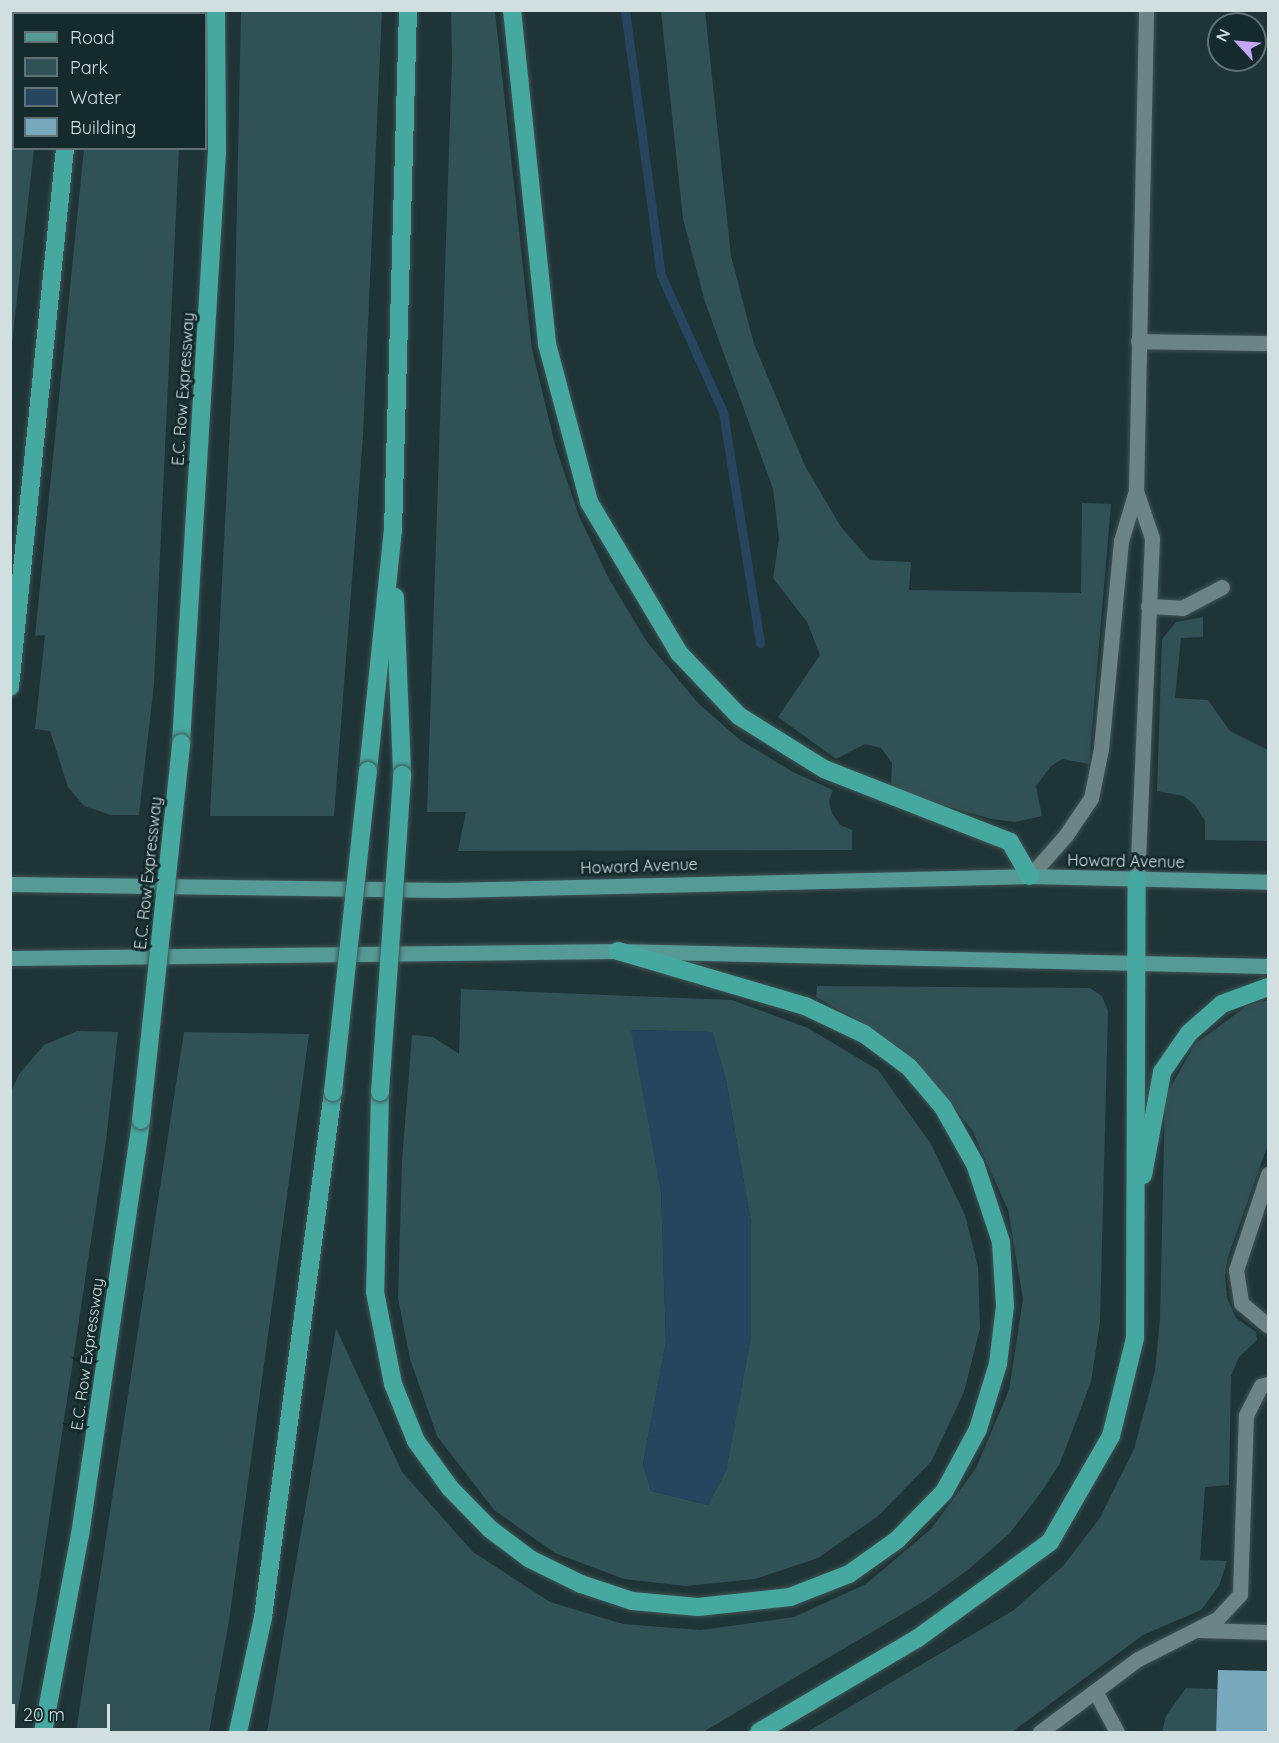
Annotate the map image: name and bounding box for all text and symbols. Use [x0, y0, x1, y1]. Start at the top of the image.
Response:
legend [12, 12, 207, 150]
north arrow [1207, 12, 1267, 72]
text: N [1211, 25, 1234, 45]
text: Road [70, 26, 115, 49]
text: Park [70, 56, 108, 79]
text: Water [70, 86, 121, 109]
text: Building [70, 116, 136, 139]
street label: E.C. Row Expressway [168, 312, 198, 466]
street label: E.C. Row Expressway [130, 796, 166, 950]
street label: Howard Avenue [1067, 850, 1185, 872]
street label: Howard Avenue [580, 854, 698, 878]
street label: E.C. Row Expressway [67, 1277, 107, 1431]
scale bar [15, 1692, 112, 1730]
text: 20 m [23, 1703, 65, 1726]

